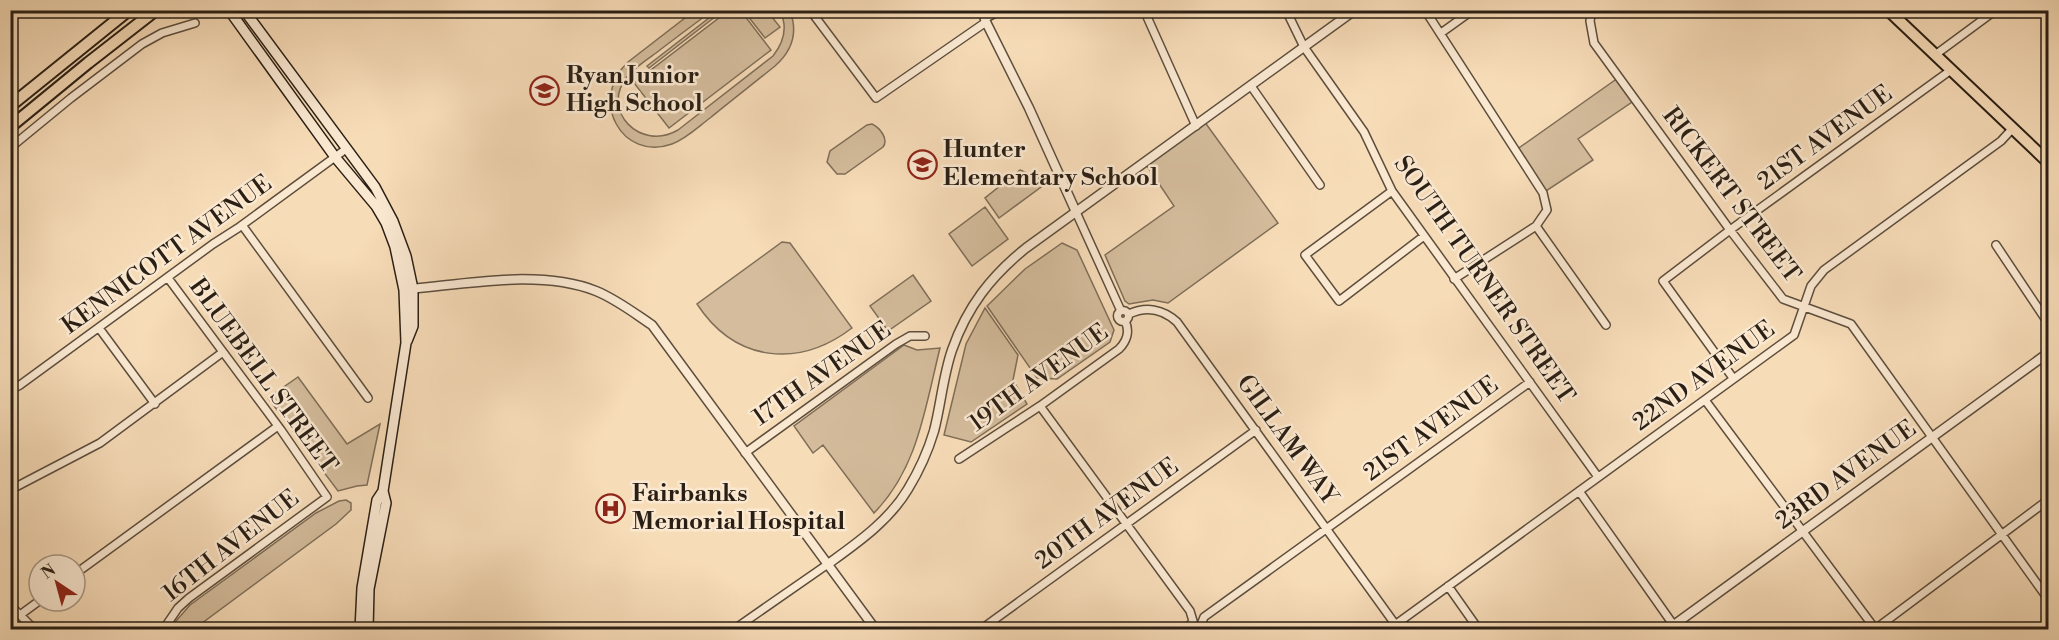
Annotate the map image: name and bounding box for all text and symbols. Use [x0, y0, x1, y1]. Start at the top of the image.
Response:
place label: Ryan Junior High School [566, 61, 703, 119]
school or university icon: Ryan Junior High School [529, 74, 561, 106]
street label: 21ST AVENUE [1752, 79, 1898, 197]
street label: RICKERT STREET [1655, 101, 1807, 289]
place label: Hunter Elementary School [943, 135, 1158, 193]
school or university icon: Hunter Elementary School [906, 148, 938, 180]
street label: SOUTH TURNER STREET [1387, 150, 1581, 410]
street label: KENNICOTT AVENUE [56, 169, 278, 341]
street label: BLUEBELL STREET [182, 272, 344, 479]
street label: 22ND AVENUE [1627, 314, 1781, 438]
street label: 17TH AVENUE [747, 315, 897, 433]
street label: 19TH AVENUE [964, 317, 1114, 439]
street label: GILLAM WAY [1230, 369, 1345, 512]
street label: 21ST AVENUE [1358, 370, 1504, 488]
street label: 23RD AVENUE [1770, 414, 1922, 536]
street label: 20TH AVENUE [1029, 452, 1185, 576]
place label: Fairbanks Memorial Hospital [632, 479, 845, 537]
street label: 16TH AVENUE [157, 483, 305, 609]
hospital icon: Fairbanks Memorial Hospital [595, 492, 627, 524]
north arrow [27, 553, 87, 613]
text: N [38, 560, 60, 583]

